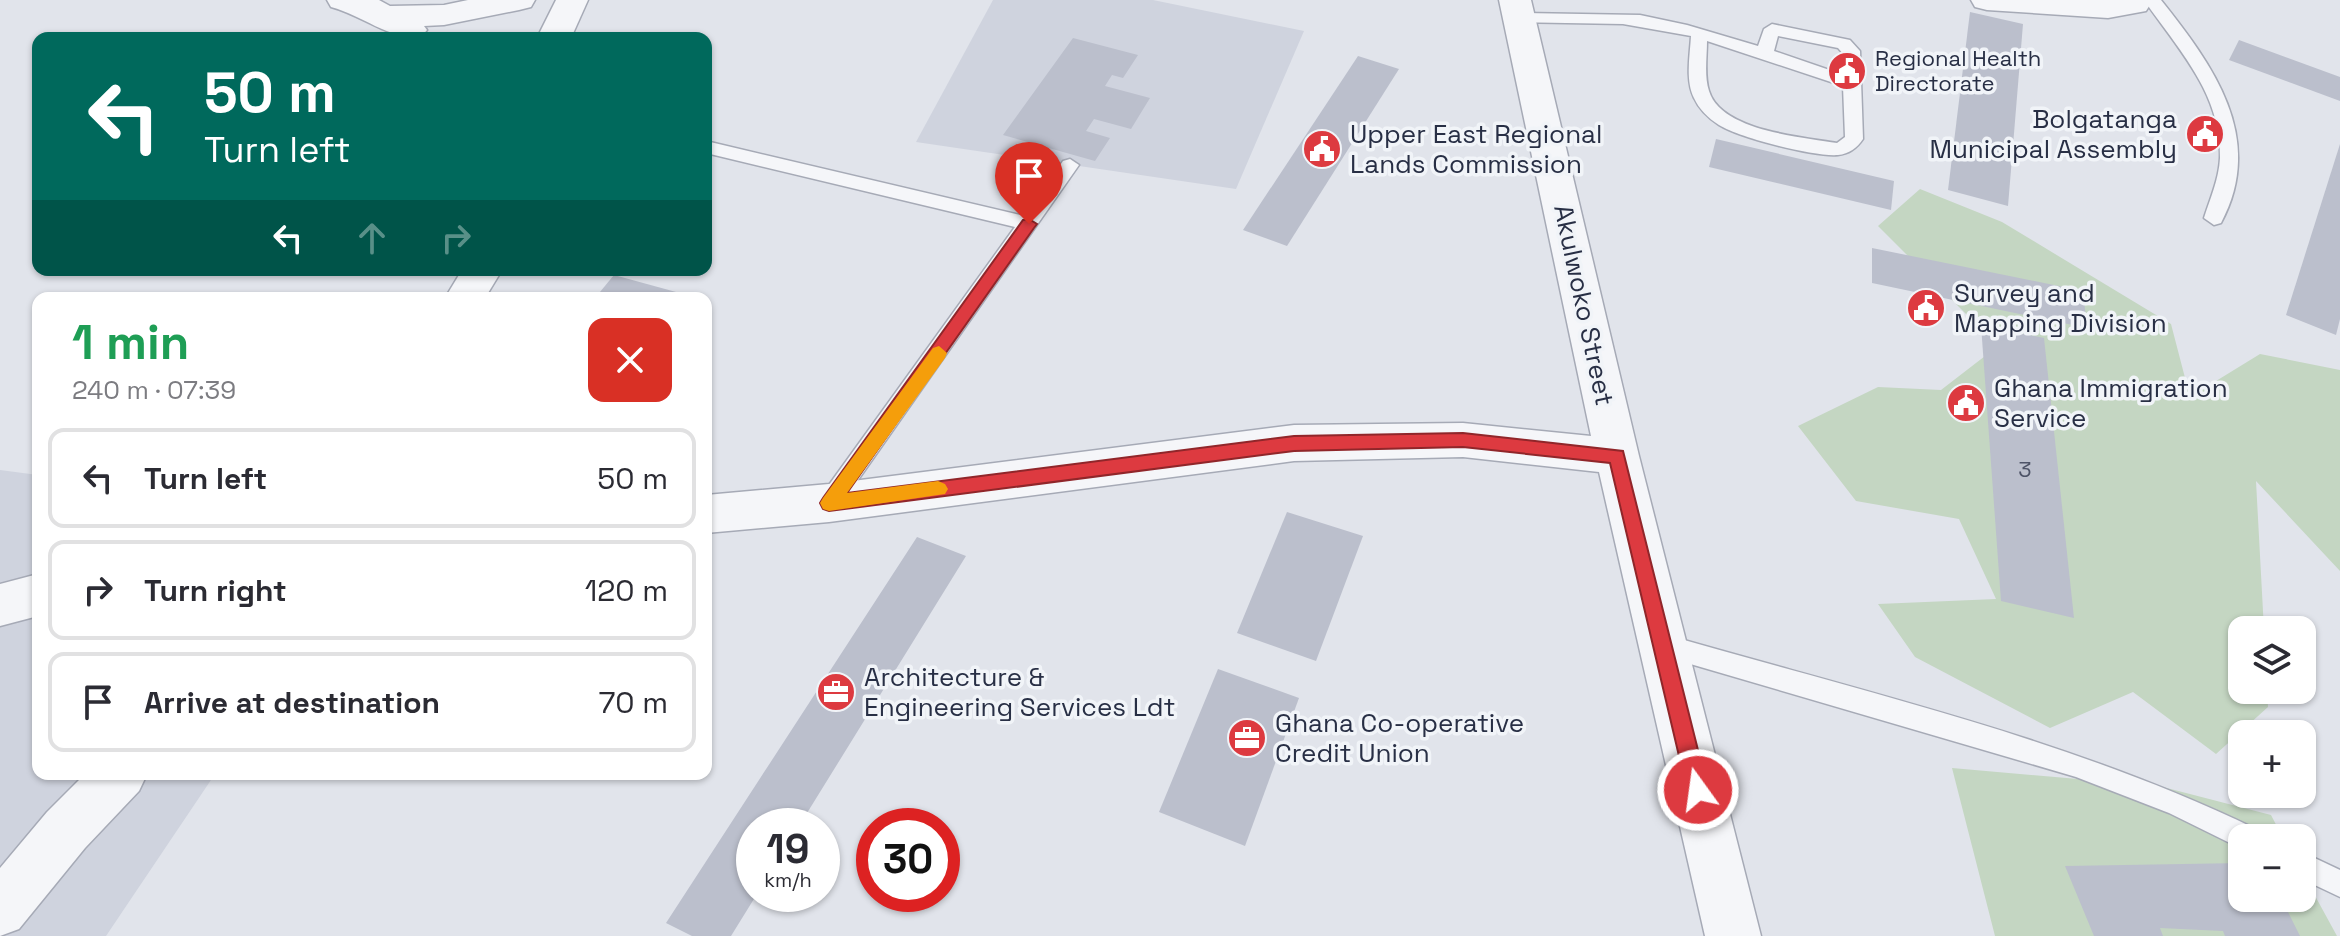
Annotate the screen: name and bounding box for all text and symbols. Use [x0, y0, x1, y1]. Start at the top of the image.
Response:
place label: Regional Health Directorate [1875, 44, 2041, 97]
public building icon: Regional Health Directorate [1826, 50, 1868, 92]
text: 50 m [204, 57, 336, 128]
icon: left [72, 64, 176, 168]
place label: Bolgatanga Municipal Assembly [1929, 102, 2177, 166]
public building icon: Bolgatanga Municipal Assembly [2184, 113, 2226, 155]
place label: Upper East Regional Lands Commission [1350, 117, 1602, 181]
text: Turn left [204, 127, 351, 173]
public building icon: Upper East Regional Lands Commission [1301, 128, 1343, 170]
pin [995, 142, 1063, 224]
icon: arrive [1007, 154, 1051, 198]
street label: Akulwoko Street [1546, 201, 1622, 409]
icon: left [266, 216, 310, 260]
icon: ahead [350, 216, 394, 260]
icon: right [434, 216, 478, 260]
place label: Survey and Mapping Division [1954, 276, 2167, 340]
public building icon: Survey and Mapping Division [1905, 287, 1947, 329]
text: 1 min [72, 312, 189, 373]
button: close [588, 318, 672, 402]
place label: Ghana Immigration Service [1994, 371, 2228, 435]
text: 240 m · 07:39 [72, 373, 236, 407]
public building icon: Ghana Immigration Service [1945, 382, 1987, 424]
house number: 3 [2018, 455, 2032, 483]
icon: left [76, 456, 120, 500]
text: Turn left [144, 459, 267, 498]
text: 50 m [597, 459, 668, 498]
icon: right [76, 568, 120, 612]
text: Turn right [144, 571, 287, 610]
text: 120 m [585, 571, 668, 610]
map controls [2228, 616, 2316, 912]
button: layers [2228, 616, 2316, 704]
place label: Architecture & Engineering Services Ldt [864, 660, 1175, 724]
office icon: Architecture & Engineering Services Ldt [815, 671, 857, 713]
icon: arrive [76, 680, 120, 724]
text: Arrive at destination [144, 683, 440, 722]
text: 70 m [599, 683, 668, 722]
place label: Ghana Co-operative Credit Union [1275, 706, 1524, 770]
office icon: Ghana Co-operative Credit Union [1226, 717, 1268, 759]
button: + [2228, 720, 2316, 808]
position arrow [1656, 748, 1740, 832]
speed limit sign: 30 [856, 808, 960, 912]
text: 19 [767, 824, 809, 875]
button: − [2228, 824, 2316, 912]
text: km/h [764, 867, 812, 893]

